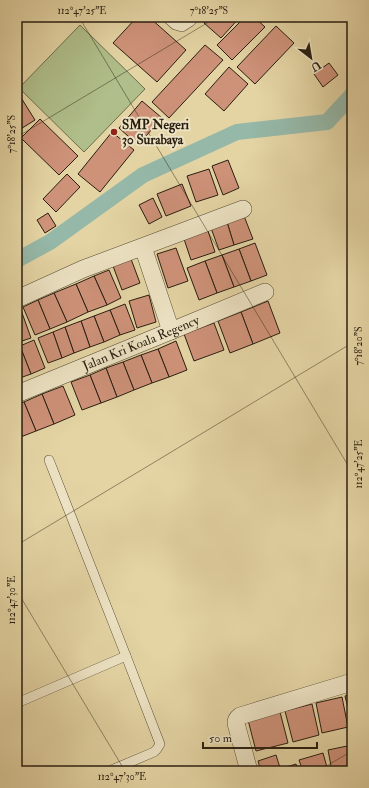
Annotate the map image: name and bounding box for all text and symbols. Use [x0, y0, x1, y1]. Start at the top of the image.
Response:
text: 112°47'25"E [57, 5, 107, 17]
text: 7°18'25"S [190, 5, 228, 17]
north arrow [291, 38, 331, 78]
text: U [308, 58, 323, 74]
text: 7°18'25"S [6, 115, 18, 153]
place label: SMP Negeri 30 Surabaya [122, 117, 190, 149]
marker: SMP Negeri 30 Surabaya [109, 127, 119, 137]
street label: Jalan Kri Koala Regency [79, 312, 202, 375]
text: 7°18'20"S [353, 326, 365, 366]
text: 112°47'25"E [353, 439, 365, 489]
text: 112°47'30"E [6, 576, 18, 624]
scale bar [203, 724, 317, 750]
text: 50 m [209, 731, 233, 746]
text: 112°47'30"E [98, 771, 146, 783]

